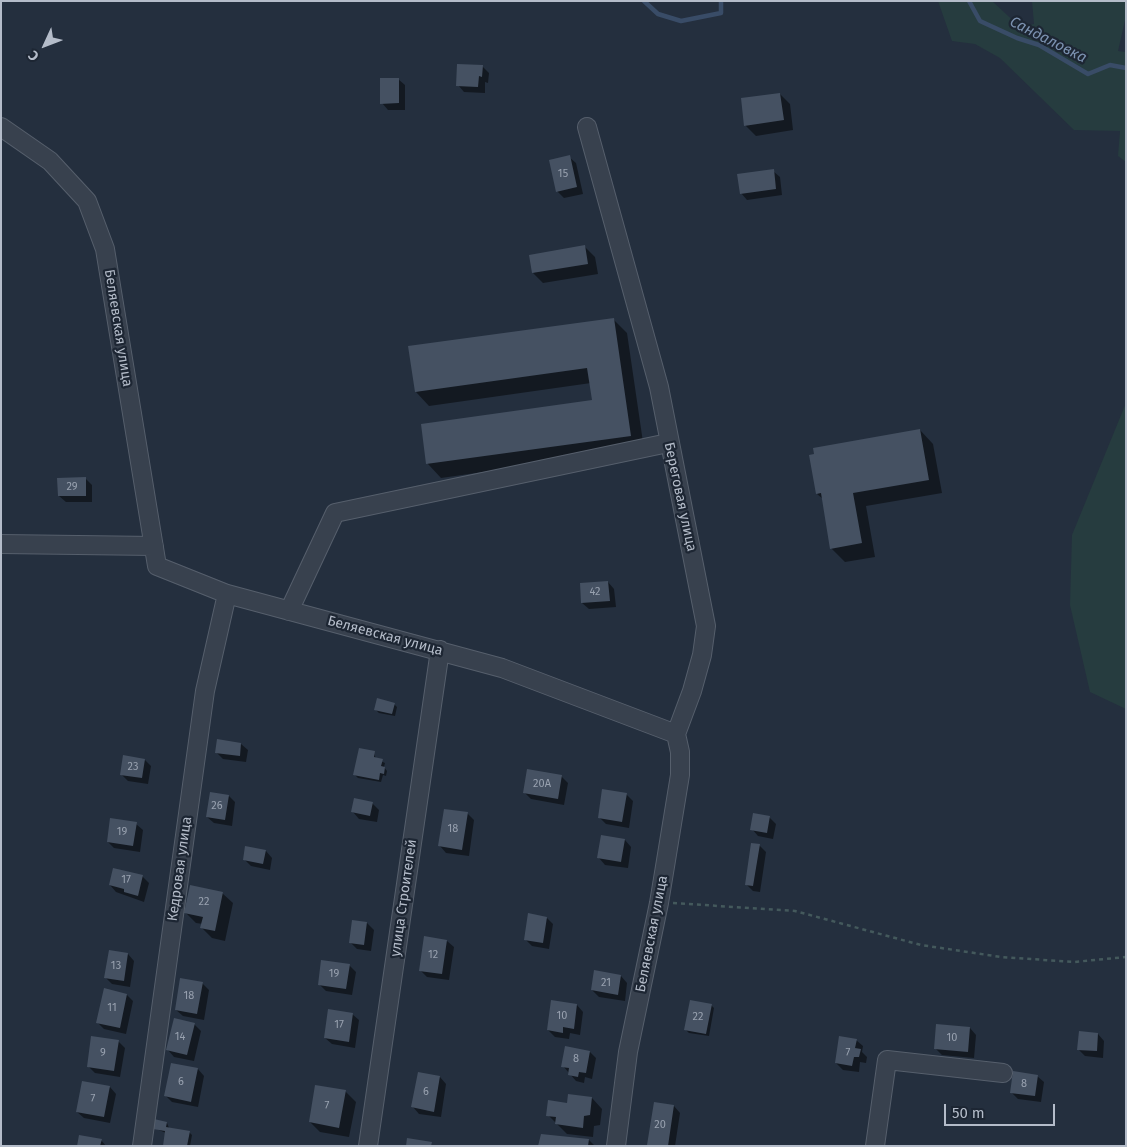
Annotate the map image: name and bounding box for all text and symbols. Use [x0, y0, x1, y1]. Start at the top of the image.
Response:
water label: Сандаловка [1006, 13, 1090, 67]
north arrow [20, 20, 70, 70]
text: С [25, 47, 43, 64]
house number: 15 [558, 167, 568, 181]
street label: Беляевская улица [100, 268, 136, 388]
street label: Береговая улица [660, 441, 700, 553]
house number: 29 [66, 480, 78, 494]
house number: 42 [589, 585, 601, 599]
street label: Беляевская улица [326, 613, 444, 659]
house number: 23 [128, 760, 138, 774]
house number: 20А [533, 777, 551, 791]
house number: 26 [211, 799, 223, 813]
street label: Кедровая улица [164, 816, 196, 922]
house number: 18 [448, 822, 458, 836]
house number: 19 [117, 825, 127, 839]
street label: улица Строителей [387, 838, 421, 958]
house number: 17 [121, 873, 131, 887]
street label: Беляевская улица [632, 874, 672, 994]
house number: 22 [199, 895, 209, 909]
house number: 12 [428, 948, 438, 962]
house number: 13 [111, 959, 121, 973]
house number: 19 [329, 967, 339, 981]
house number: 21 [601, 976, 611, 990]
house number: 18 [184, 989, 194, 1003]
house number: 11 [107, 1001, 117, 1015]
house number: 10 [557, 1009, 567, 1023]
house number: 22 [693, 1010, 703, 1024]
house number: 17 [334, 1018, 344, 1032]
house number: 14 [175, 1030, 185, 1044]
house number: 10 [947, 1031, 957, 1045]
house number: 9 [100, 1046, 106, 1060]
house number: 7 [846, 1046, 850, 1060]
house number: 8 [573, 1052, 579, 1066]
house number: 6 [178, 1075, 184, 1089]
house number: 8 [1021, 1077, 1027, 1091]
house number: 6 [423, 1085, 429, 1099]
house number: 7 [91, 1092, 95, 1106]
scale bar [947, 1094, 1058, 1126]
house number: 7 [325, 1099, 329, 1113]
text: 50 m [952, 1104, 985, 1122]
house number: 20 [654, 1118, 666, 1132]

